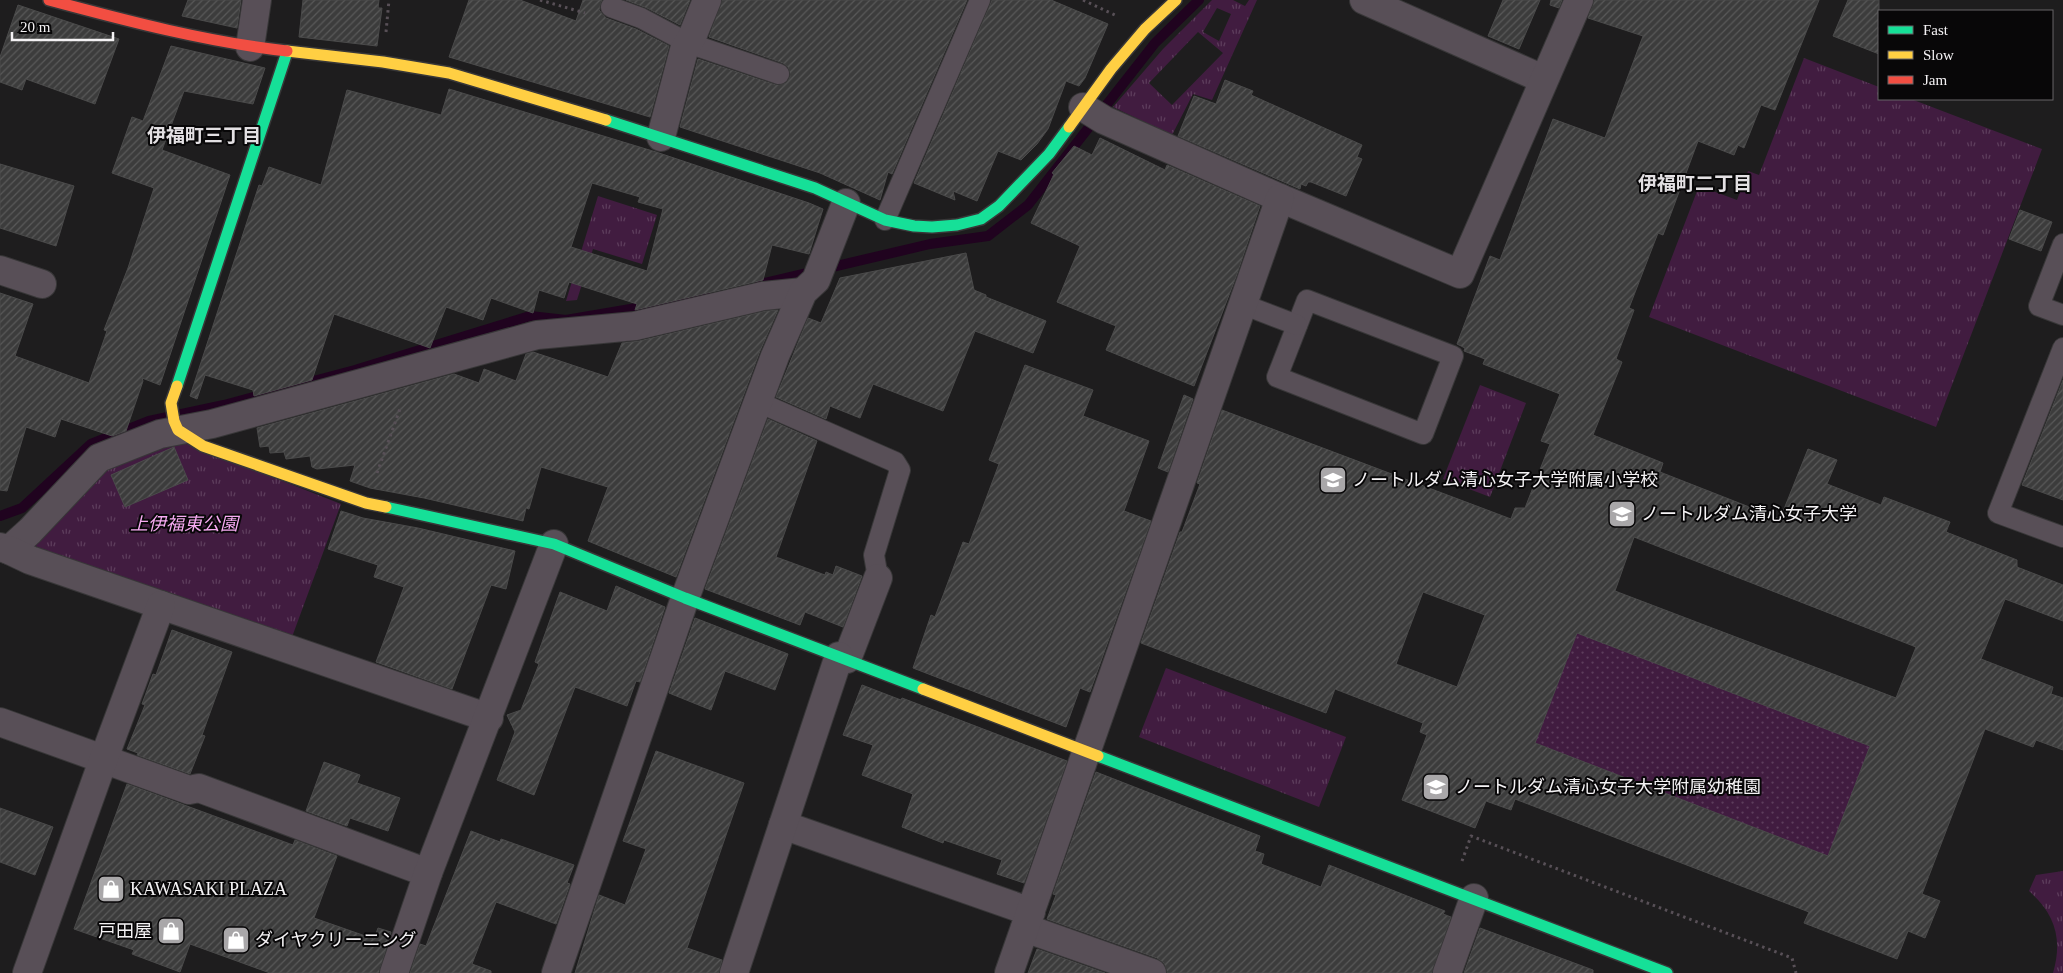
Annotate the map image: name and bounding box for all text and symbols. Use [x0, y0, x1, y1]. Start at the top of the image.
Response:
scale bar [12, 10, 114, 42]
legend [1878, 10, 2053, 100]
text: 20 m [20, 19, 51, 35]
text: Fast [1923, 22, 1949, 38]
text: Slow [1923, 47, 1954, 63]
text: Jam [1923, 72, 1947, 88]
district label: 伊福町三丁目 [147, 125, 261, 146]
district label: 伊福町二丁目 [1638, 173, 1752, 194]
school or university icon: ノートルダム清心女子大学附属小学校 [1318, 465, 1348, 495]
place label: ノートルダム清心女子大学附属小学校 [1352, 470, 1658, 490]
school or university icon: ノートルダム清心女子大学 [1607, 499, 1637, 529]
place label: ノートルダム清心女子大学 [1641, 504, 1857, 524]
park label: 上伊福東公園 [130, 514, 241, 534]
school or university icon: ノートルダム清心女子大学附属幼稚園 [1421, 772, 1451, 802]
place label: ノートルダム清心女子大学附属幼稚園 [1455, 777, 1761, 797]
shop icon: KAWASAKI PLAZA [96, 874, 126, 904]
place label: KAWASAKI PLAZA [130, 879, 287, 899]
shop icon: 戸田屋 [156, 916, 186, 946]
place label: 戸田屋 [98, 921, 152, 941]
shop icon: ダイヤクリーニング [221, 925, 251, 955]
place label: ダイヤクリーニング [255, 930, 416, 950]

